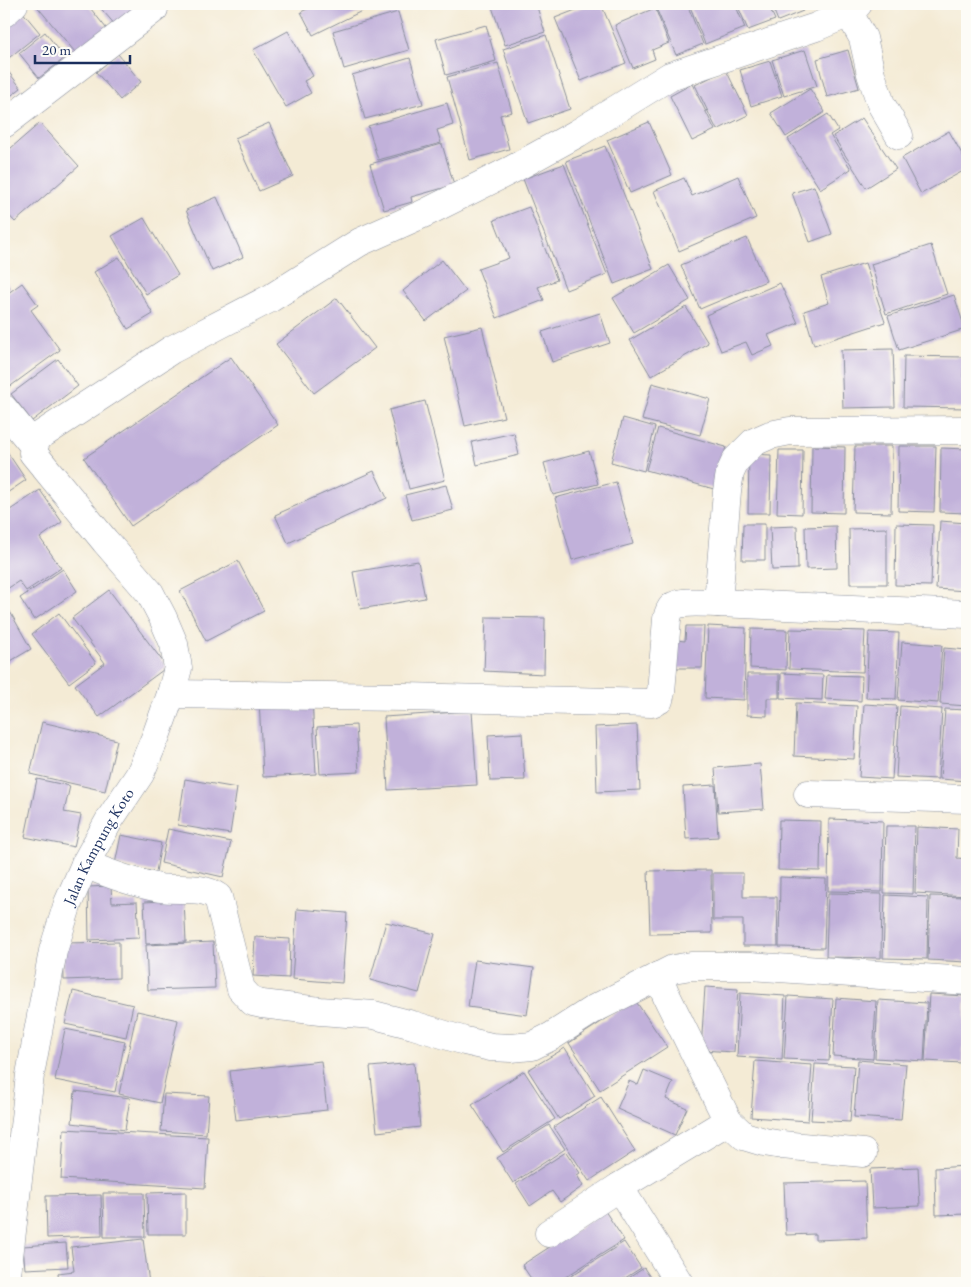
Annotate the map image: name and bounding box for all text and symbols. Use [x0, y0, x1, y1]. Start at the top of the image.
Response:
scale bar [35, 32, 130, 64]
text: 20 m [42, 40, 71, 59]
street label: Jalan Kampung Koto [57, 784, 138, 910]

